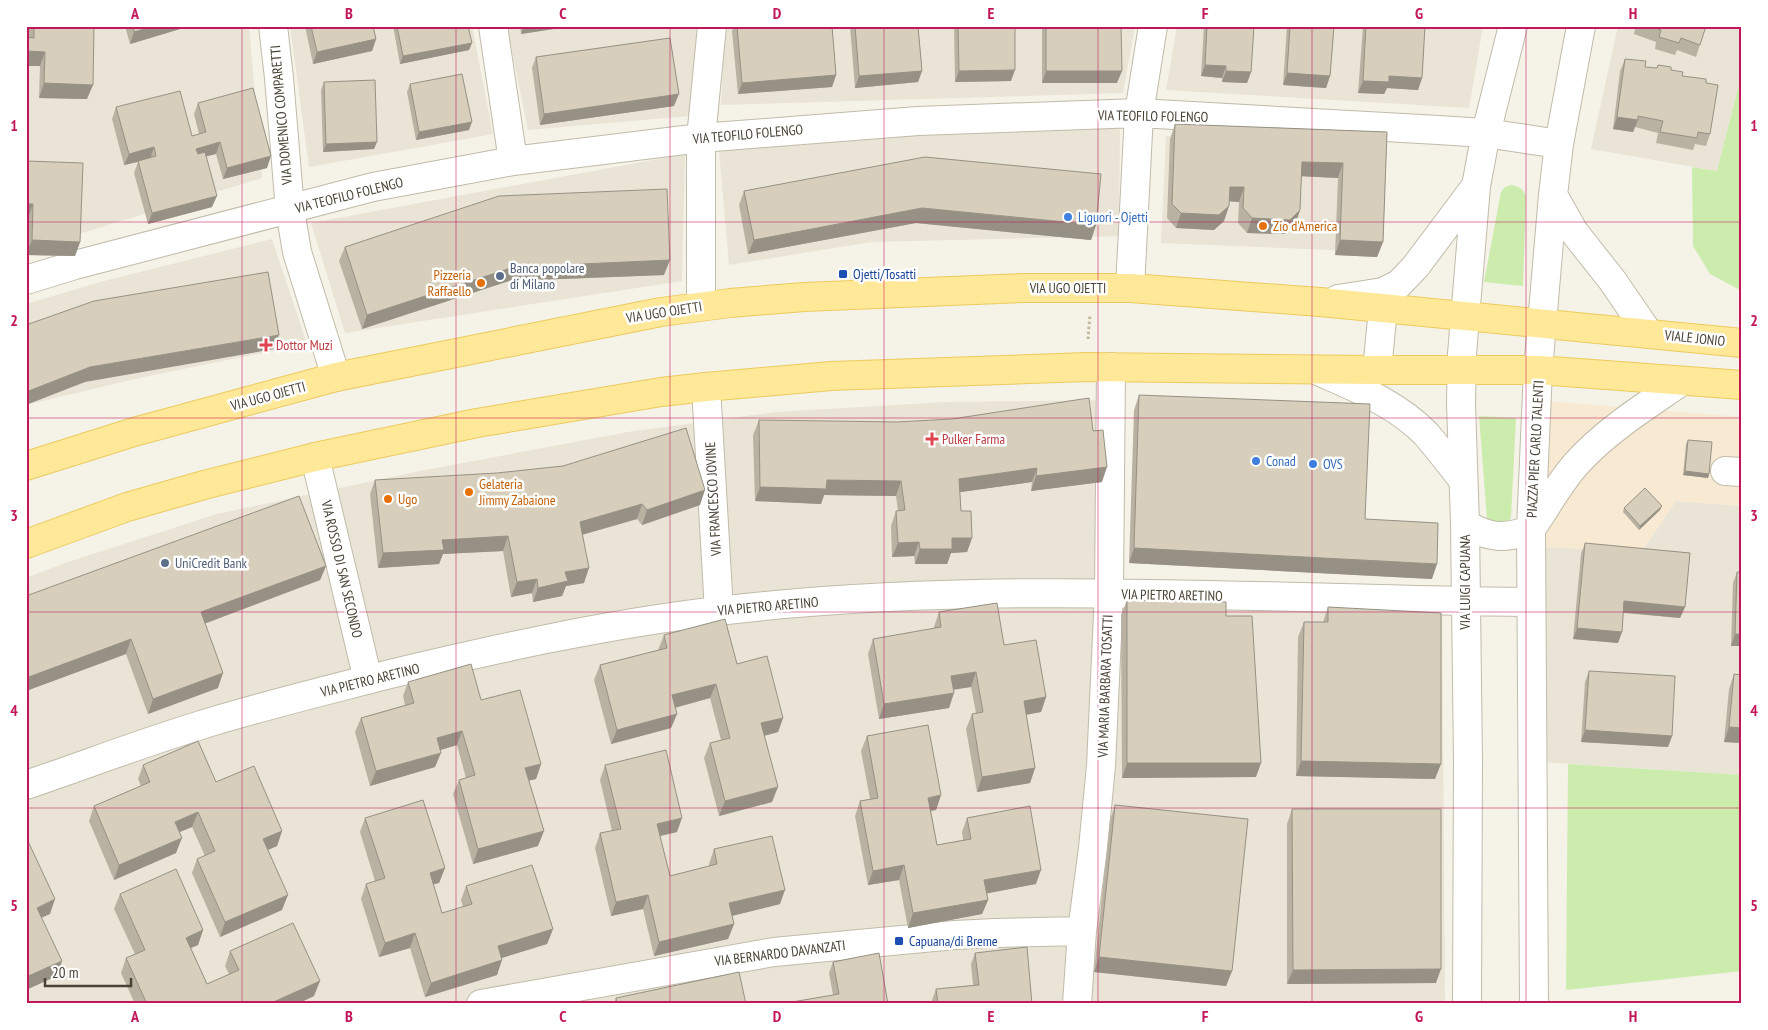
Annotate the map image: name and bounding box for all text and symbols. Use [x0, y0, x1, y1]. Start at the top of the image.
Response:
text: A [130, 3, 140, 23]
text: B [345, 3, 353, 23]
text: C [559, 3, 567, 23]
text: D [773, 3, 782, 23]
text: E [988, 3, 995, 23]
text: F [1202, 3, 1209, 23]
text: G [1415, 3, 1423, 23]
text: H [1629, 3, 1637, 23]
street label: VIA DOMENICO COMPARETTI [266, 44, 296, 187]
street label: VIA TEOFILO FOLENGO [1097, 106, 1209, 126]
text: 1 [10, 115, 18, 135]
text: 1 [1750, 115, 1758, 135]
street label: VIA TEOFILO FOLENGO [691, 120, 804, 148]
street label: VIA TEOFILO FOLENGO [292, 173, 405, 217]
place label: Liguori - Ojetti [1078, 208, 1148, 226]
marker: Liguori - Ojetti [1062, 211, 1074, 223]
place label: Zio d'America [1273, 217, 1337, 235]
marker: Zio d'America [1257, 220, 1269, 232]
place label: Banca popolare di Milano [510, 259, 585, 293]
place label: Ojetti/Tosatti [853, 265, 916, 283]
place label: Pizzeria Raffaello [428, 266, 471, 300]
marker: Ojetti/Tosatti [837, 268, 849, 280]
marker: Banca popolare di Milano [494, 270, 506, 282]
marker: Pizzeria Raffaello [475, 277, 487, 289]
street label: VIA UGO OJETTI [1029, 279, 1106, 297]
street label: VIA UGO OJETTI [624, 297, 703, 327]
text: 2 [10, 310, 18, 330]
text: 2 [1750, 310, 1758, 330]
street label: VIALE JONIO [1663, 326, 1726, 350]
place label: Dottor Muzi [276, 336, 333, 354]
marker: Dottor Muzi [260, 339, 272, 351]
street label: VIA UGO OJETTI [228, 377, 307, 415]
street label: PIAZZA PIER CARLO TALENTI [1522, 380, 1548, 518]
place label: Pulker Farma [942, 430, 1005, 448]
marker: Pulker Farma [926, 433, 938, 445]
street label: VIA FRANCESCO JOVINE [701, 441, 725, 558]
place label: Conad [1266, 452, 1296, 470]
marker: Conad [1250, 455, 1262, 467]
place label: OVS [1323, 455, 1343, 473]
marker: OVS [1307, 458, 1319, 470]
place label: Gelateria Jimmy Zabaione [478, 475, 556, 509]
marker: Gelateria Jimmy Zabaione [463, 486, 475, 498]
place label: Ugo [398, 490, 417, 508]
marker: Ugo [382, 493, 394, 505]
street label: VIA ROSSO DI SAN SECONDO [317, 498, 367, 640]
text: 3 [10, 505, 18, 525]
text: 3 [1750, 505, 1758, 525]
street label: VIA LUIGI CAPUANA [1456, 534, 1474, 631]
place label: UniCredit Bank [175, 554, 248, 572]
marker: UniCredit Bank [159, 557, 171, 569]
street label: VIA PIETRO ARETINO [1120, 585, 1223, 605]
street label: VIA PIETRO ARETINO [716, 593, 820, 619]
street label: VIA MARIA BARBARA TOSATTI [1093, 614, 1116, 759]
street label: VIA PIETRO ARETINO [318, 659, 422, 701]
text: 4 [10, 700, 18, 720]
text: 4 [1750, 700, 1758, 720]
text: 5 [10, 895, 18, 915]
text: 5 [1750, 895, 1758, 915]
place label: Capuana/di Breme [909, 932, 998, 950]
marker: Capuana/di Breme [893, 935, 905, 947]
street label: VIA BERNARDO DAVANZATI [713, 936, 846, 970]
scale bar [45, 955, 131, 987]
text: 20 m [52, 963, 78, 982]
text: A [130, 1006, 140, 1026]
text: B [345, 1006, 353, 1026]
text: C [559, 1006, 567, 1026]
text: D [773, 1006, 782, 1026]
text: E [988, 1006, 995, 1026]
text: F [1202, 1006, 1209, 1026]
text: G [1415, 1006, 1423, 1026]
text: H [1629, 1006, 1637, 1026]

